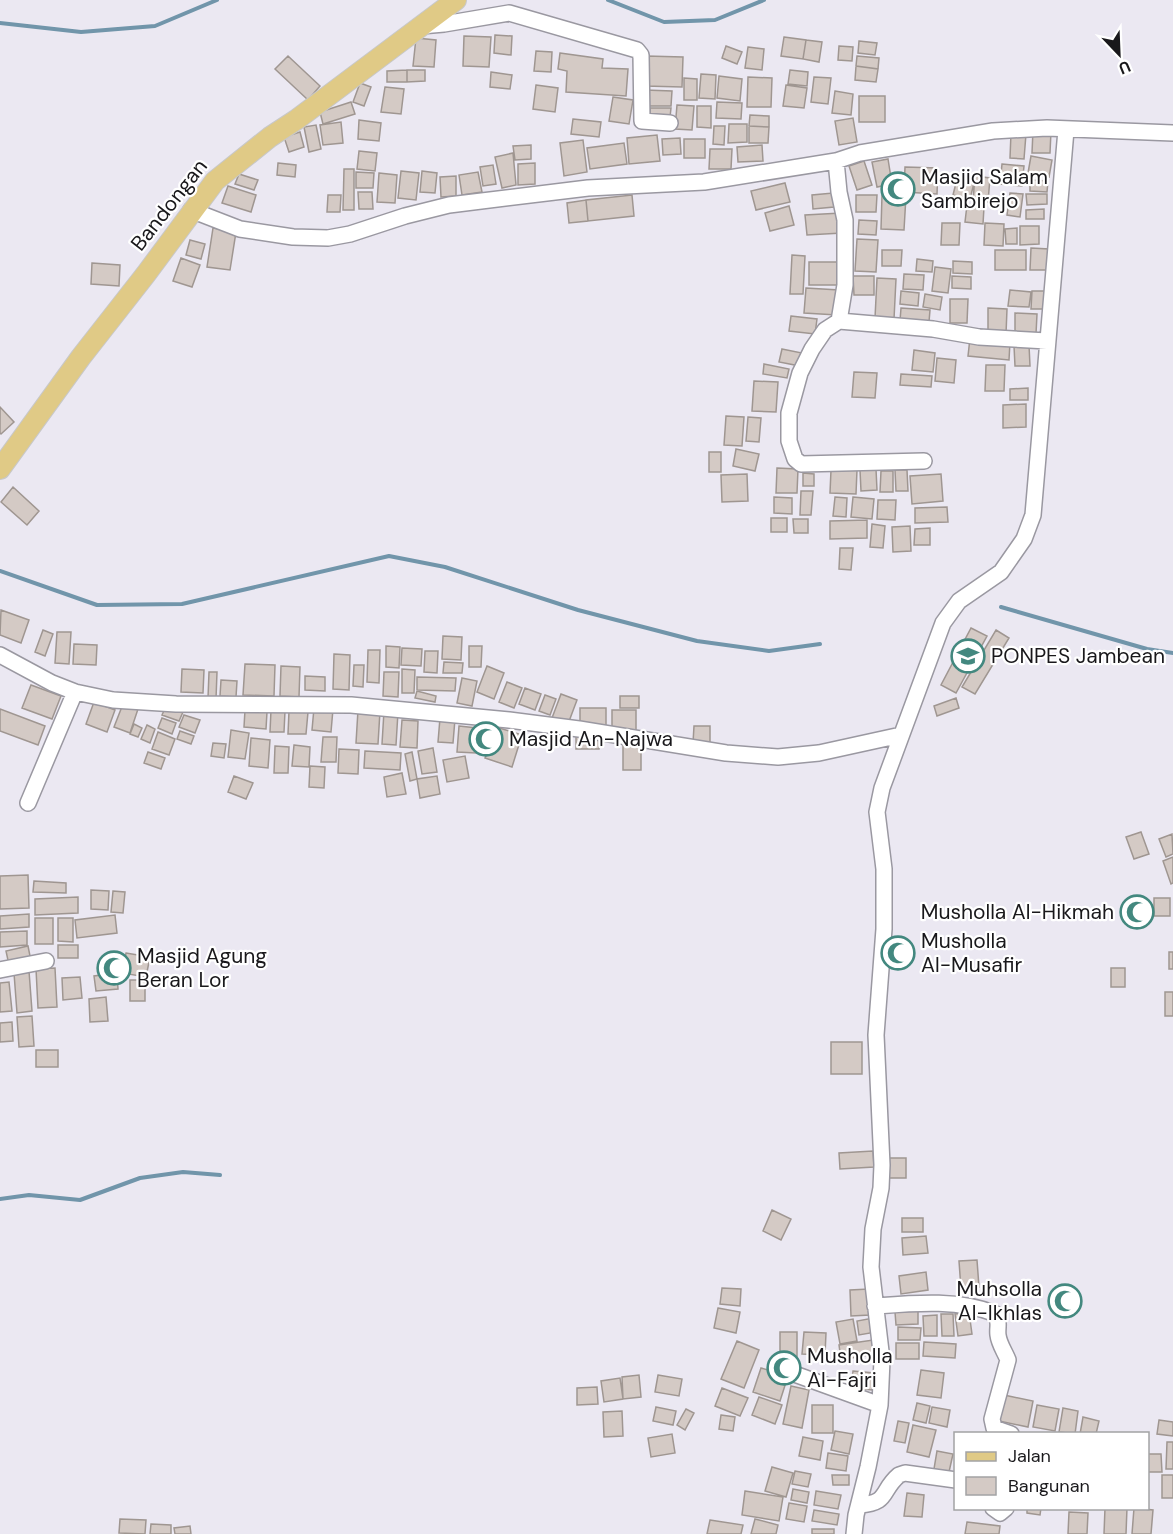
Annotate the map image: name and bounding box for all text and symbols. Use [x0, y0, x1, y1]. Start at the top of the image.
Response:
north arrow [1089, 24, 1149, 84]
text: U [1116, 56, 1134, 79]
street label: Bandongan [124, 153, 214, 257]
place label: Masjid Salam Sambirejo [921, 163, 1048, 215]
mosque icon: Masjid Salam Sambirejo [880, 171, 916, 207]
school or university icon: PONPES Jambean [950, 638, 986, 674]
place label: PONPES Jambean [991, 642, 1165, 670]
mosque icon: Masjid An-Najwa [468, 721, 504, 757]
place label: Masjid An-Najwa [509, 725, 673, 753]
mosque icon: Musholla Al-Hikmah [1119, 894, 1155, 930]
place label: Musholla Al-Hikmah [921, 898, 1114, 926]
place label: Musholla Al-Musafir [921, 927, 1022, 979]
mosque icon: Musholla Al-Musafir [880, 935, 916, 971]
place label: Masjid Agung Beran Lor [137, 942, 267, 994]
mosque icon: Masjid Agung Beran Lor [96, 950, 132, 986]
place label: Muhsolla Al-Ikhlas [956, 1275, 1042, 1327]
mosque icon: Muhsolla Al-Ikhlas [1047, 1283, 1083, 1319]
place label: Musholla Al-Fajri [807, 1342, 893, 1394]
mosque icon: Musholla Al-Fajri [766, 1350, 802, 1386]
legend [954, 1432, 1149, 1510]
text: Jalan [1008, 1444, 1051, 1468]
text: Bangunan [1008, 1474, 1090, 1498]

